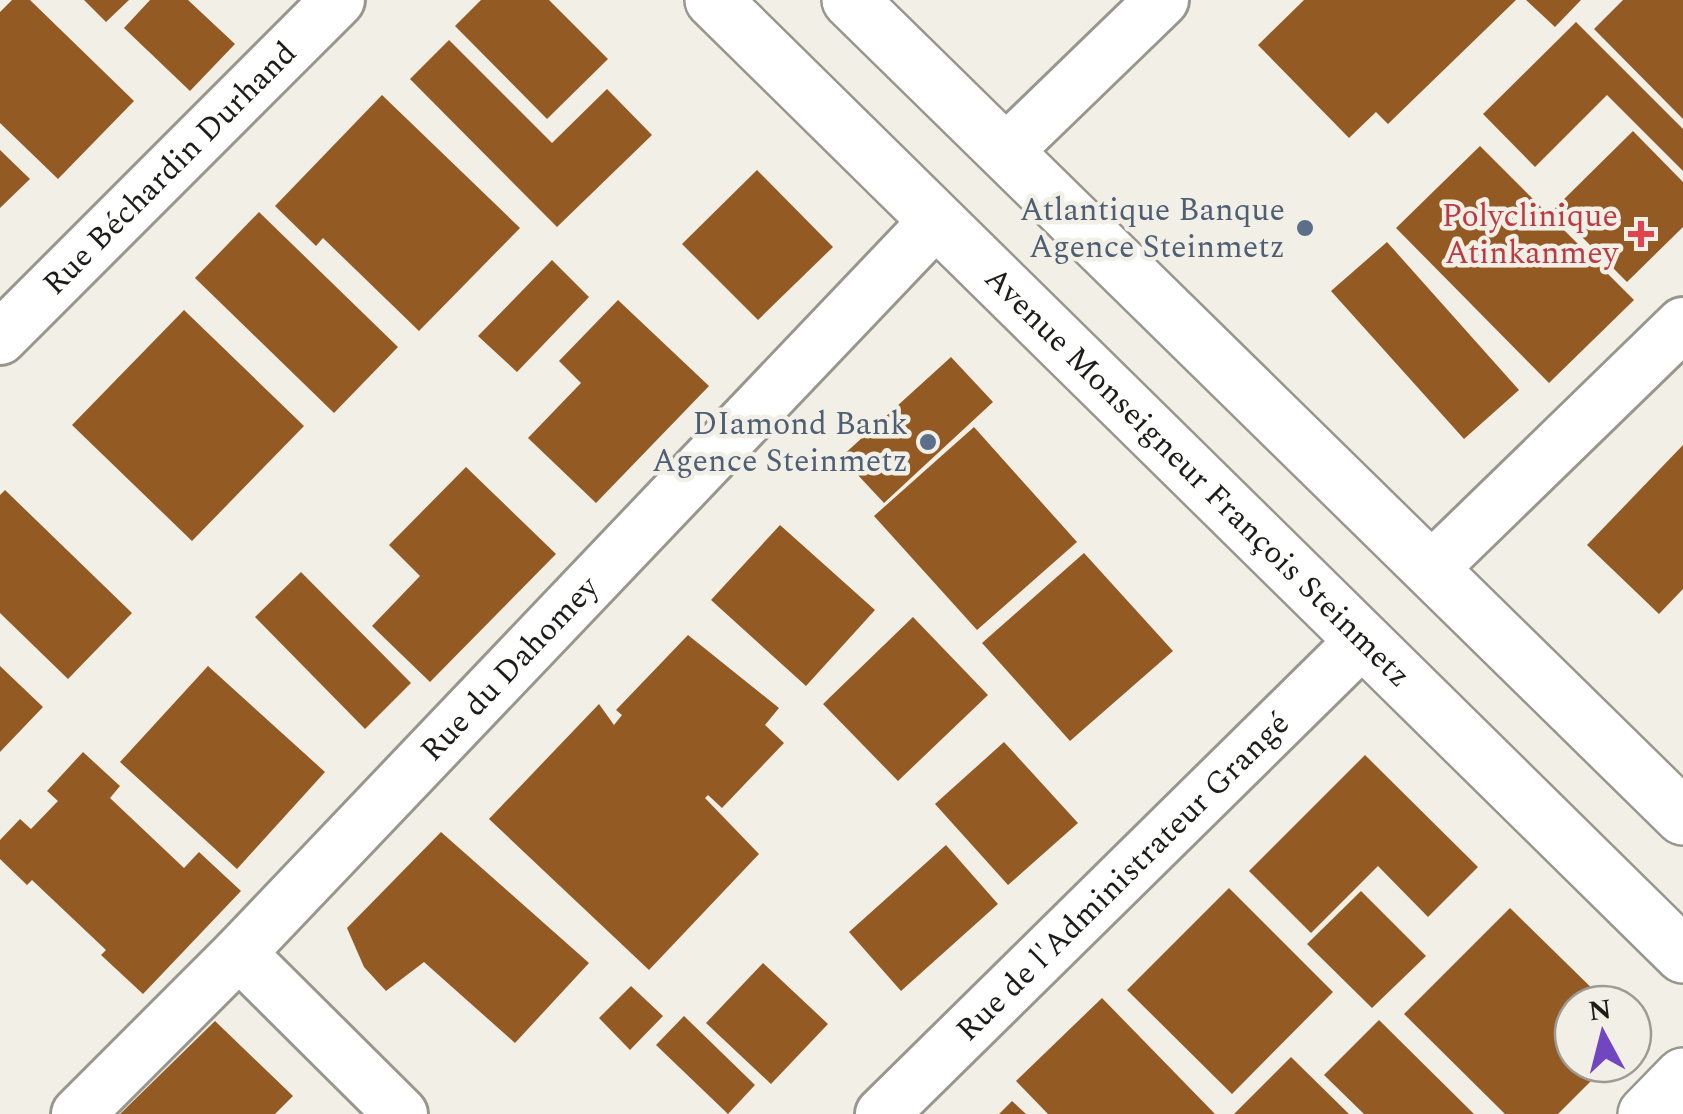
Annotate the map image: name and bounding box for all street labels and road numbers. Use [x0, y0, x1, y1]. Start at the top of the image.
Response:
street label: Rue Béchardin Durhand [31, 30, 308, 307]
street label: Avenue Monseigneur François Steinmetz [973, 255, 1422, 699]
street label: Rue du Dahomey [409, 564, 612, 773]
street label: Rue de l'Administrateur Grangé [944, 701, 1301, 1053]

